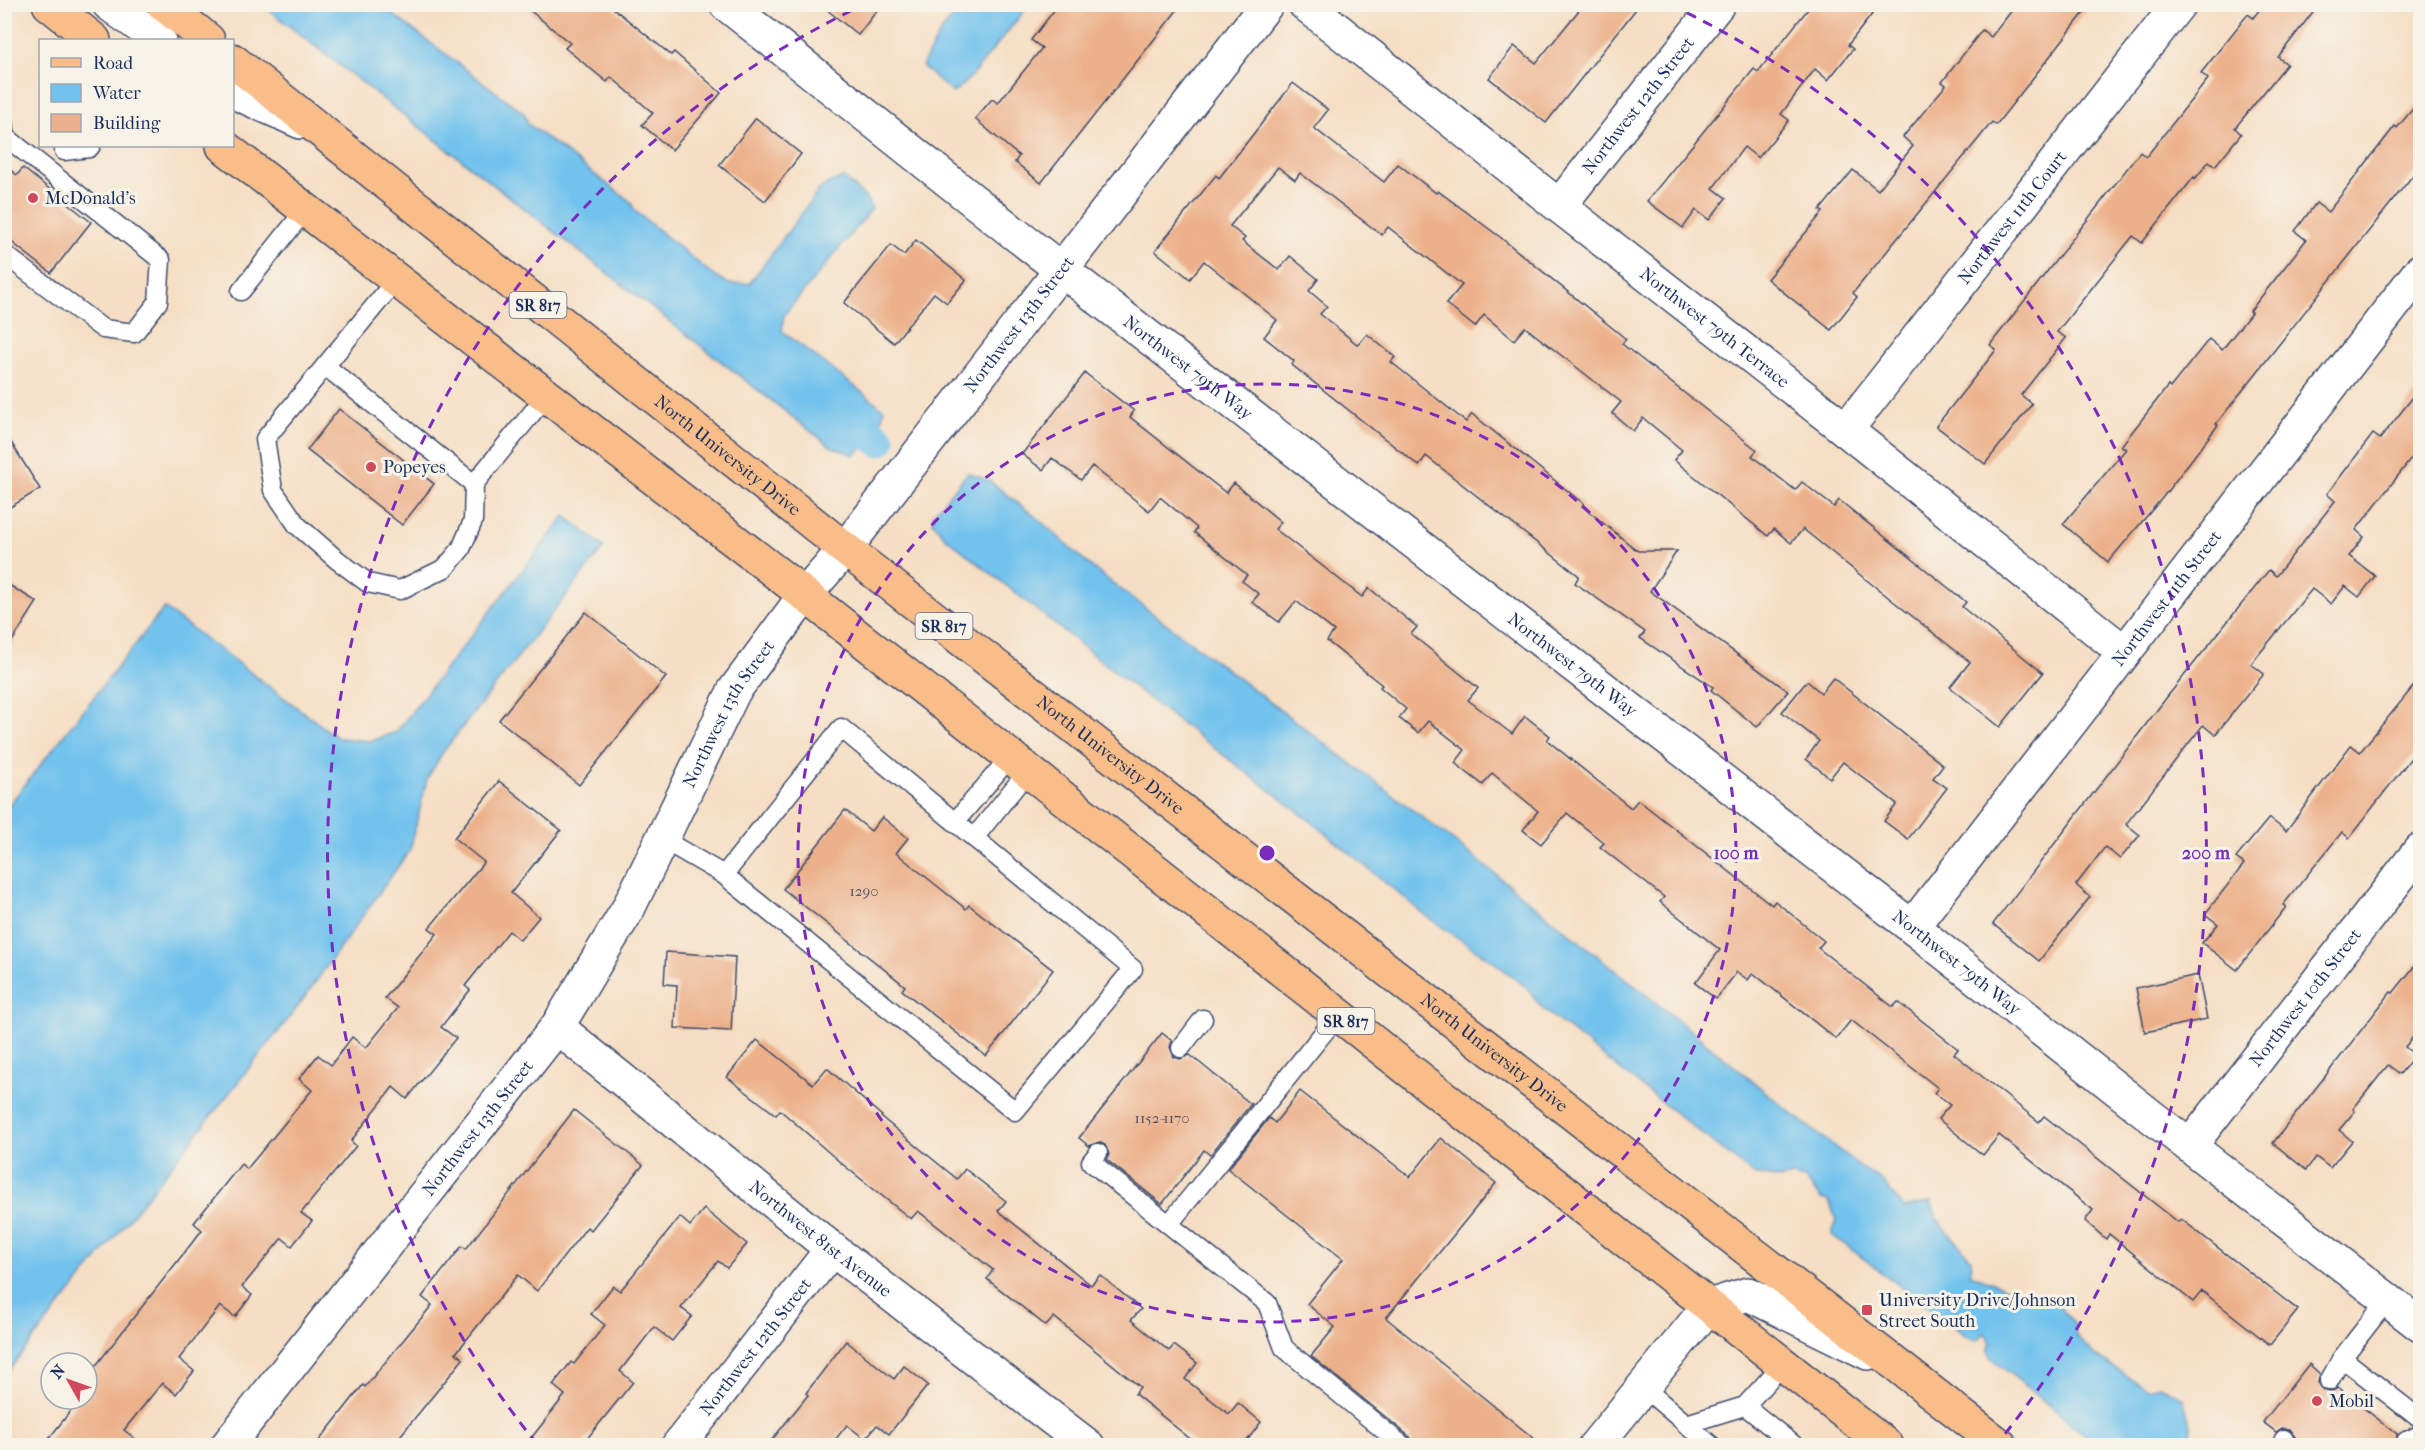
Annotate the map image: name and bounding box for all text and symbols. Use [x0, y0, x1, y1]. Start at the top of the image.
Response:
street label: Northwest 12th Street [1578, 32, 1699, 179]
legend [39, 39, 234, 147]
text: Road [93, 53, 133, 74]
text: Water [92, 83, 141, 104]
text: Building [93, 113, 161, 134]
street label: Northwest 11th Court [1954, 146, 2072, 289]
place label: McDonald's [45, 188, 136, 209]
marker: McDonald's [26, 191, 40, 205]
street label: Northwest 13th Street [960, 252, 1079, 397]
street label: Northwest 79th Terrace [1635, 263, 1793, 393]
road number: SR 817 [510, 292, 566, 318]
street label: Northwest 79th Way [1119, 311, 1258, 425]
street label: North University Drive [650, 391, 805, 520]
place label: Popeyes [383, 457, 446, 478]
marker: Popeyes [364, 460, 378, 474]
street label: Northwest 11th Street [2108, 526, 2227, 670]
street label: Northwest 79th Way [1504, 609, 1642, 723]
road number: SR 817 [916, 613, 972, 639]
street label: Northwest 13th Street [679, 636, 779, 791]
street label: North University Drive [1032, 692, 1188, 819]
centre of rings [1257, 843, 1277, 863]
text: 100 m [1713, 843, 1760, 864]
text: 200 m [2182, 843, 2231, 864]
house number: 1290 [849, 882, 879, 900]
street label: Northwest 79th Way [1888, 906, 2026, 1021]
street label: Northwest 10th Street [2245, 924, 2366, 1071]
street label: North University Drive [1416, 989, 1572, 1117]
road number: SR 817 [1318, 1008, 1374, 1034]
street label: Northwest 13th Street [418, 1056, 538, 1200]
house number: 1152-1170 [1135, 1109, 1189, 1127]
street label: Northwest 81st Avenue [745, 1176, 896, 1302]
street label: Northwest 12th Street [696, 1274, 817, 1420]
place label: University Drive/Johnson Street South [1879, 1290, 2076, 1332]
marker: University Drive/Johnson Street South [1860, 1303, 1874, 1317]
north arrow [39, 1351, 99, 1411]
text: N [47, 1360, 70, 1382]
place label: Mobil [2329, 1391, 2374, 1412]
marker: Mobil [2310, 1394, 2324, 1408]

